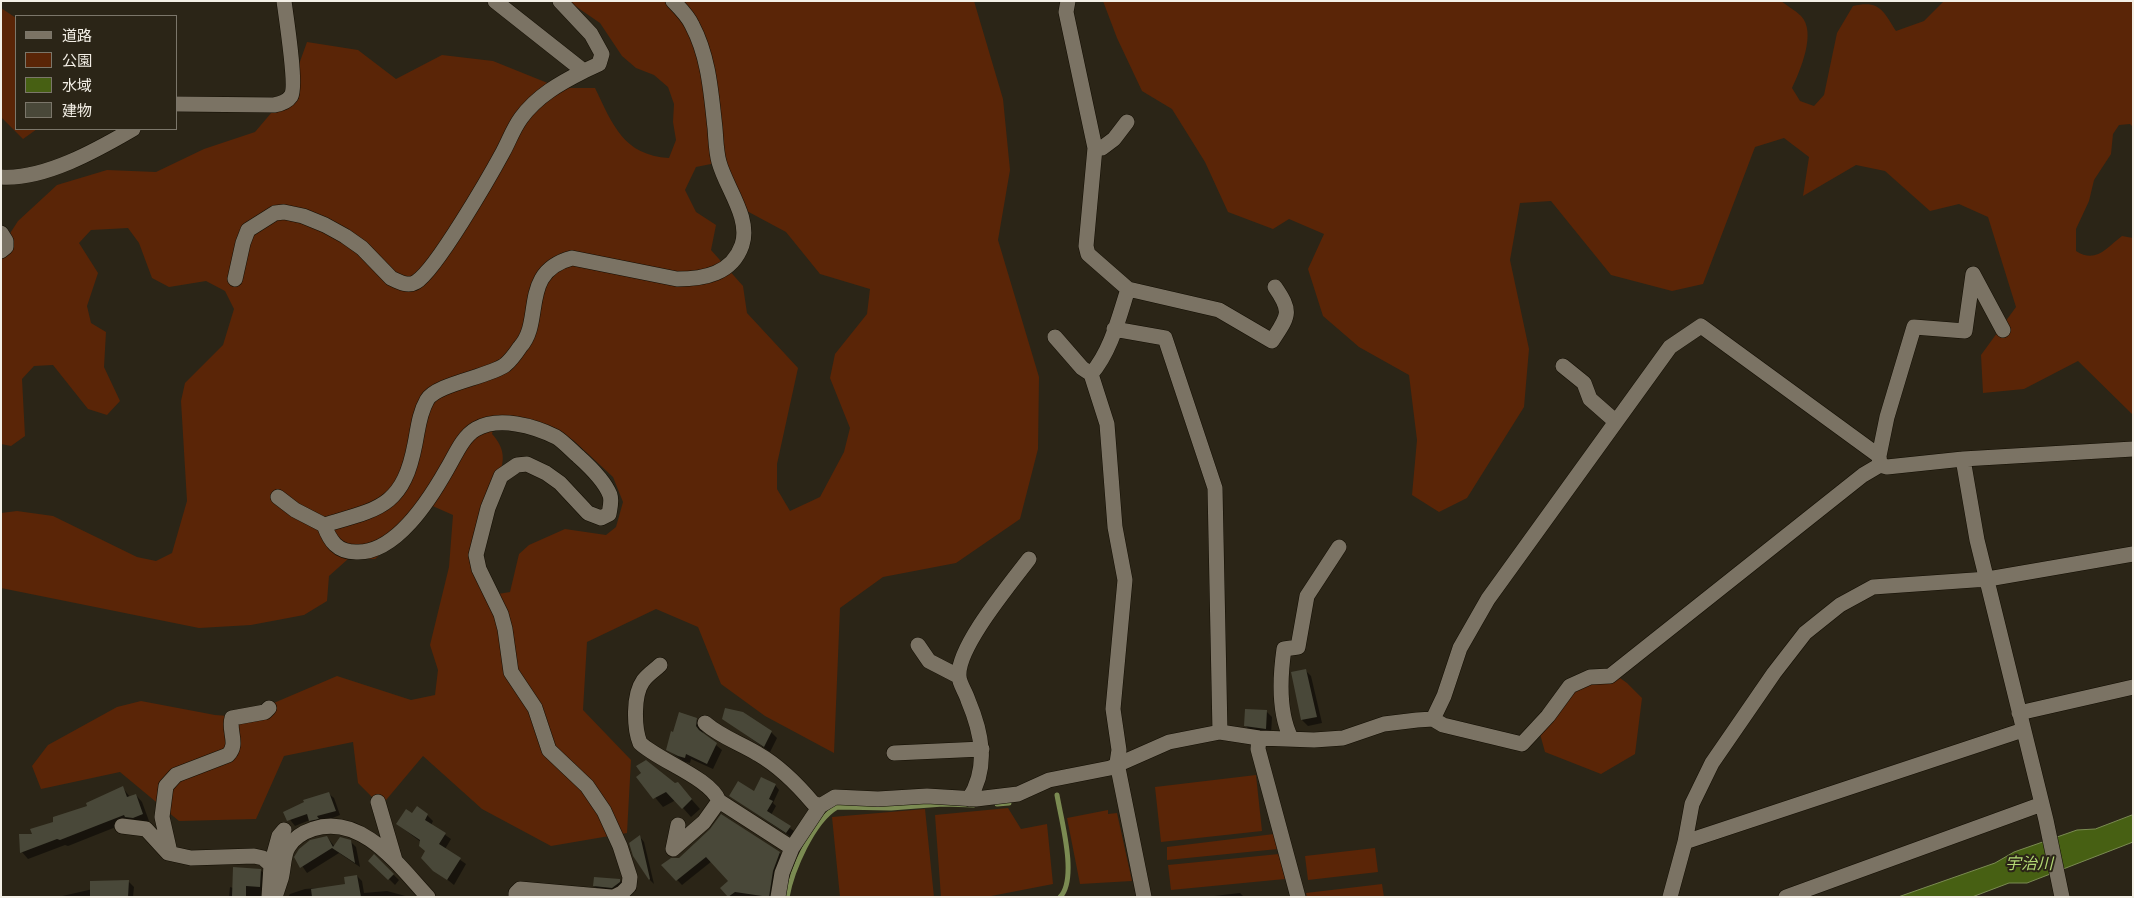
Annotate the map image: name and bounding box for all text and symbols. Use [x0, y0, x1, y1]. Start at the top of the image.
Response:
legend [15, 15, 178, 130]
text: 道路 [62, 27, 92, 45]
text: 公園 [62, 52, 92, 70]
text: 水域 [62, 77, 92, 95]
text: 建物 [62, 102, 92, 120]
water label: 宇治川 [2005, 854, 2053, 874]

